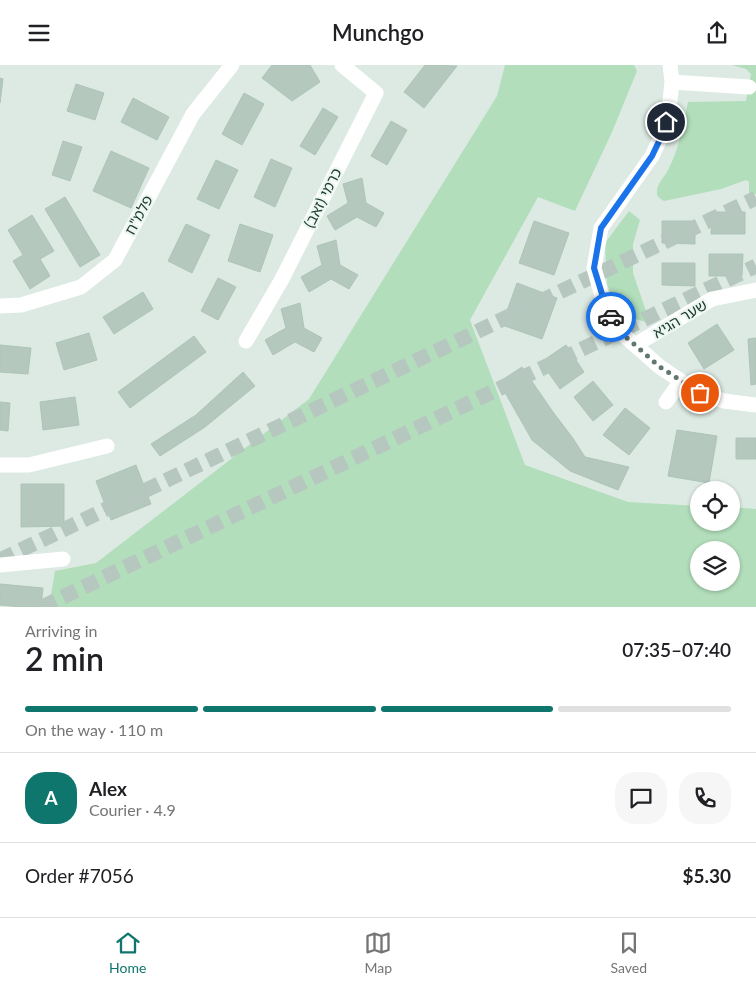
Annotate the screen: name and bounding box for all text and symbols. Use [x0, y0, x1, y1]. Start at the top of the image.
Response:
icon: menu [25, 19, 53, 47]
text: Munchgo [332, 19, 424, 46]
icon: share [703, 19, 731, 47]
pin [645, 101, 687, 143]
icon: home [652, 108, 680, 136]
street label: כרמי (זאב) [299, 164, 345, 230]
street label: פלמ"ח [120, 192, 156, 237]
courier [586, 292, 636, 342]
street label: שער הגיא [649, 295, 710, 341]
icon: car [597, 303, 625, 331]
pin [679, 372, 721, 414]
icon: bag [686, 379, 714, 407]
map controls [690, 481, 740, 591]
button: locate [690, 481, 740, 531]
button: layers [690, 541, 740, 591]
text: Arriving in [25, 621, 98, 640]
text: 07:35–07:40 [622, 638, 731, 661]
text: 2 min [25, 639, 104, 678]
text: On the way · 110 m [25, 720, 163, 739]
button: chat [615, 772, 667, 824]
button: phone [679, 772, 731, 824]
text: Alex [89, 777, 127, 800]
text: A [44, 786, 58, 809]
text: Courier · 4.9 [89, 800, 176, 819]
text: Order #7056 [25, 864, 134, 887]
text: $5.30 [682, 864, 731, 887]
tab: Home [109, 929, 146, 976]
tab: Map [364, 929, 392, 976]
tab: Saved [610, 929, 647, 976]

